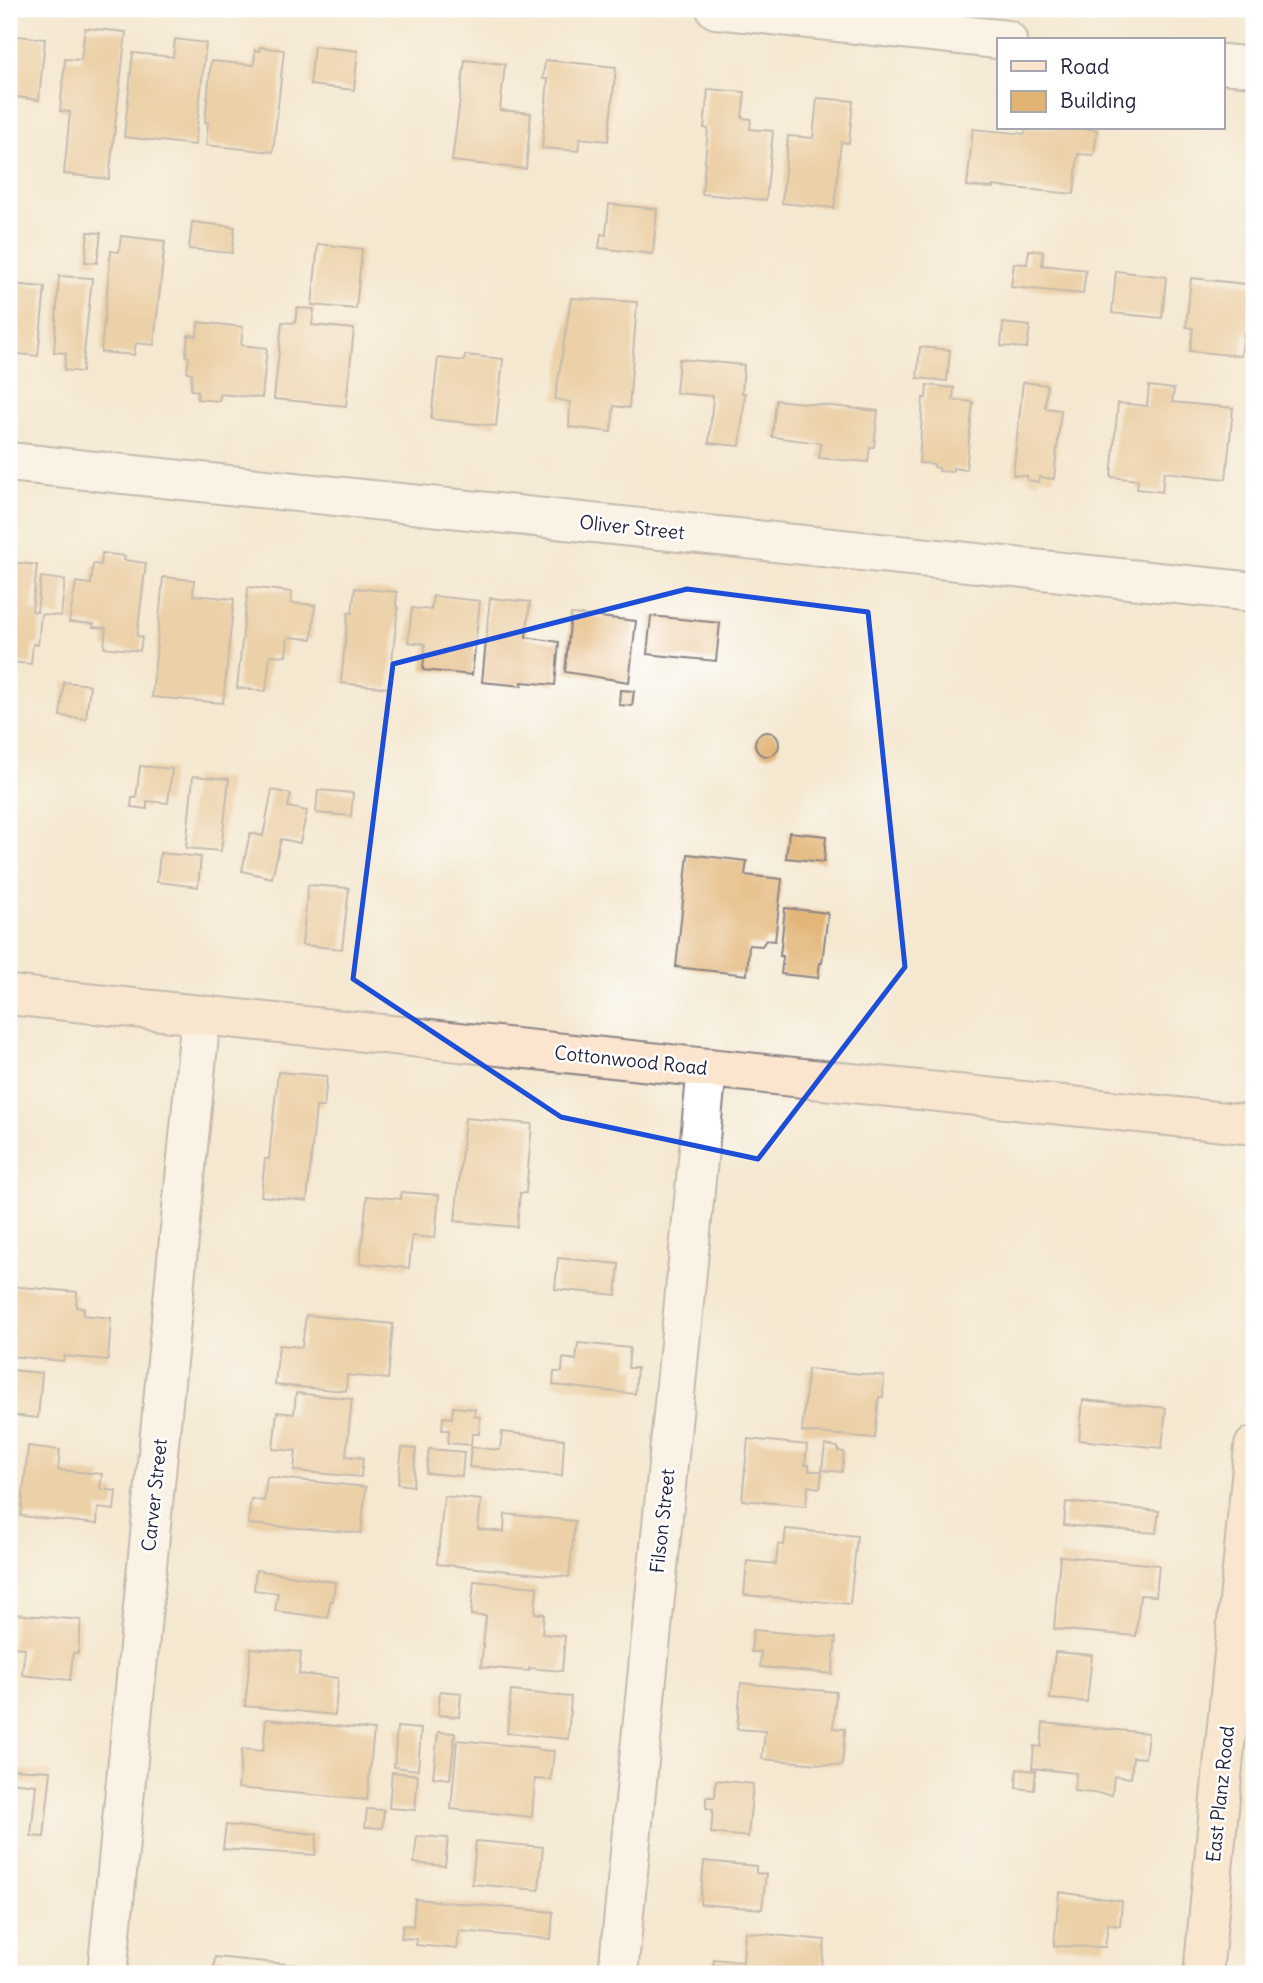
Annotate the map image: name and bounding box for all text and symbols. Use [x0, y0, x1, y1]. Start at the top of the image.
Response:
legend [997, 38, 1224, 130]
text: Road [1060, 53, 1109, 80]
text: Building [1060, 87, 1136, 114]
street label: Oliver Street [578, 510, 686, 544]
street label: Cottonwood Road [553, 1040, 709, 1080]
street label: Carver Street [136, 1437, 172, 1553]
street label: Filson Street [645, 1468, 679, 1574]
street label: East Planz Road [1201, 1725, 1239, 1863]

